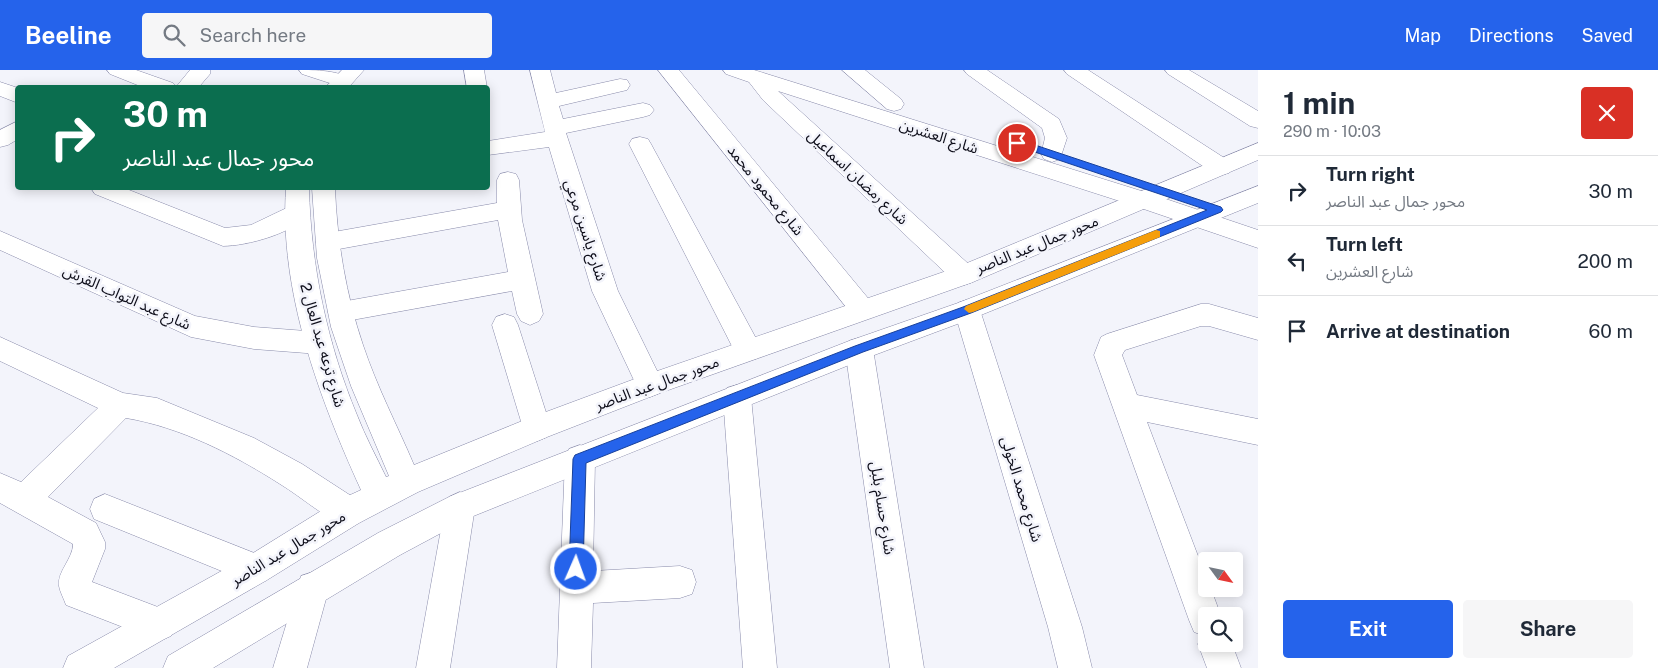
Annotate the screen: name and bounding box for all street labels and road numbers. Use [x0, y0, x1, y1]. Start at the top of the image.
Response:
street label: شارع العشرين [896, 115, 981, 161]
street label: شارع رمضان اسماعيل [802, 126, 912, 231]
street label: شارع محمود محمد [721, 142, 808, 241]
street label: شارع ياسين مرعي [558, 177, 610, 284]
street label: محور جمال عبد الناصر [972, 212, 1101, 278]
street label: شارع عبد التواب القرش [59, 261, 194, 337]
street label: شارع ترعه عبد العال 2 [293, 281, 349, 410]
street label: محور جمال عبد الناصر [592, 353, 722, 415]
street label: شارع محمد الخولى [994, 434, 1046, 545]
street label: شارع حسام بلبل [863, 460, 899, 557]
street label: محور جمال عبد الناصر [227, 507, 349, 590]

